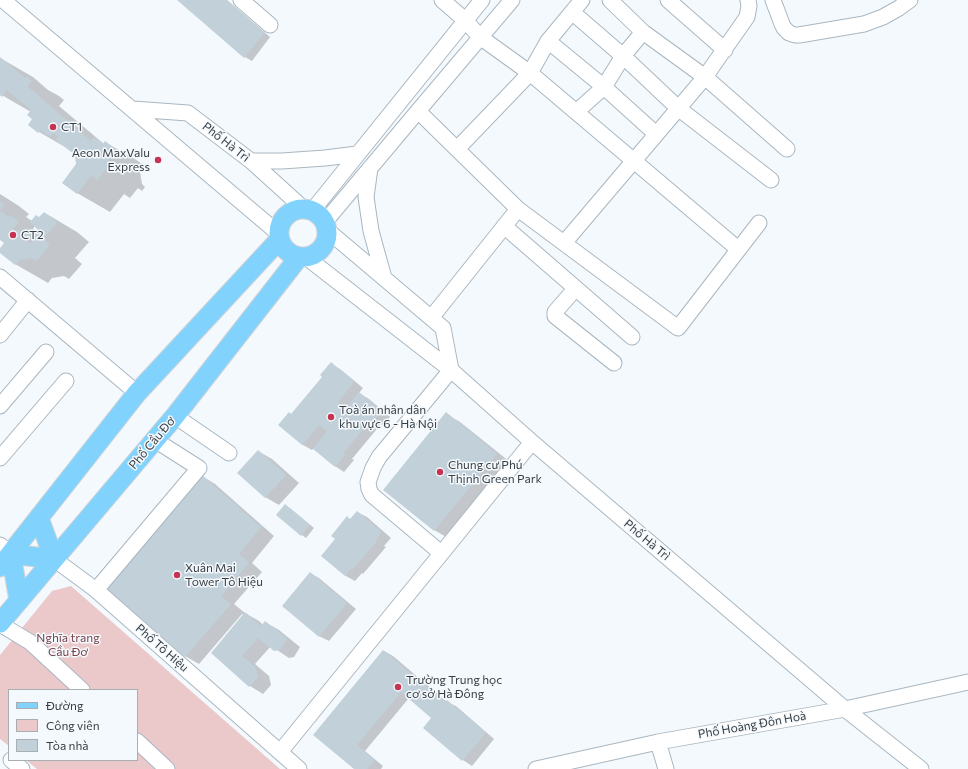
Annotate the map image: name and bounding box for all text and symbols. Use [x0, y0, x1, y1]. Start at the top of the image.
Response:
street label: Phố Hà Trì [200, 119, 252, 165]
place label: CT1 [61, 120, 82, 134]
marker: CT1 [48, 122, 58, 132]
place label: Aeon MaxValu Express [72, 146, 150, 174]
marker: Aeon MaxValu Express [153, 155, 163, 165]
place label: CT2 [21, 228, 44, 242]
marker: CT2 [8, 230, 18, 240]
place label: Toà án nhân dân khu vực 6 - Hà Nội [339, 403, 437, 431]
marker: Toà án nhân dân khu vực 6 - Hà Nội [326, 412, 336, 422]
street label: Phố Cầu Đơ [126, 414, 178, 472]
place label: Chung cư Phú Thịnh Green Park [448, 458, 542, 486]
marker: Chung cư Phú Thịnh Green Park [435, 467, 445, 477]
street label: Phố Hà Trì [621, 517, 673, 563]
place label: Xuân Mai Tower Tô Hiệu [185, 561, 263, 589]
marker: Xuân Mai Tower Tô Hiệu [172, 570, 182, 580]
street label: Phố Tô Hiệu [133, 621, 191, 675]
park label: Nghĩa trang Cầu Đơ [36, 631, 100, 659]
place label: Trường Trung học cơ sở Hà Đông [406, 673, 502, 701]
marker: Trường Trung học cơ sở Hà Đông [393, 682, 403, 692]
legend [8, 689, 138, 761]
text: Đường [46, 698, 83, 712]
street label: Phố Hoàng Đôn Hoà [697, 708, 807, 742]
text: Công viên [46, 718, 100, 732]
text: Tòa nhà [46, 738, 88, 752]

